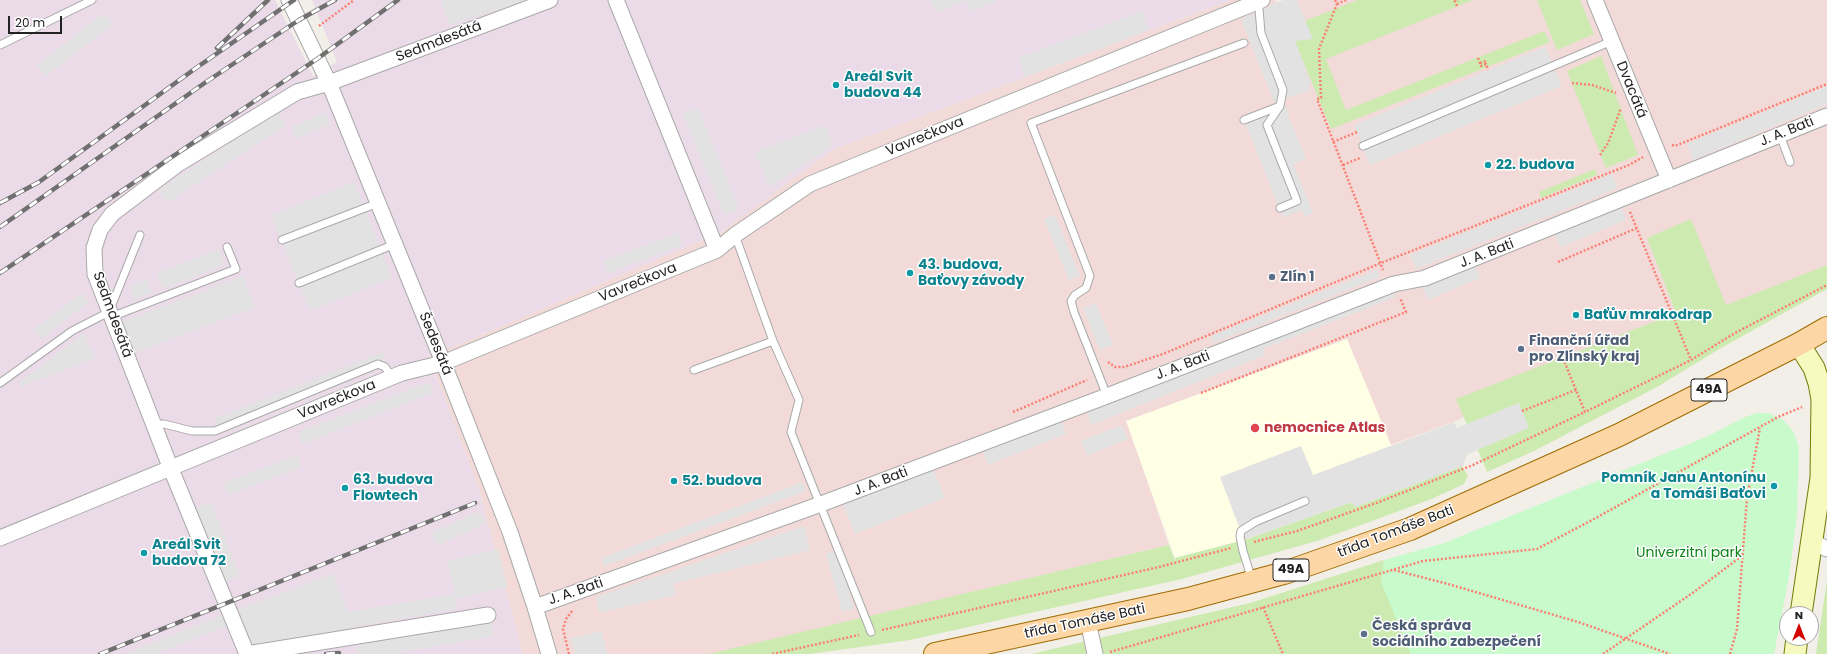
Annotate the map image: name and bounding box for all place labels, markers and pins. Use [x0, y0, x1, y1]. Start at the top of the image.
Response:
place label: Areál Svit budova 44 [844, 69, 922, 102]
marker: Areál Svit budova 44 [831, 80, 841, 90]
place label: 22. budova [1496, 157, 1575, 173]
marker: 22. budova [1483, 160, 1493, 170]
place label: 43. budova, Baťovy závody [918, 257, 1024, 290]
marker: 43. budova, Baťovy závody [905, 268, 915, 278]
place label: Zlín 1 [1280, 269, 1315, 285]
marker: Zlín 1 [1267, 272, 1277, 282]
place label: Baťův mrakodrap [1584, 307, 1712, 323]
marker: Baťův mrakodrap [1571, 310, 1581, 320]
place label: Finanční úřad pro Zlínský kraj [1529, 333, 1639, 366]
marker: Finanční úřad pro Zlínský kraj [1516, 344, 1526, 354]
place label: nemocnice Atlas [1264, 420, 1385, 436]
marker: nemocnice Atlas [1249, 422, 1261, 434]
place label: Pomník Janu Antonínu a Tomáši Baťovi [1601, 470, 1766, 502]
place label: 63. budova Flowtech [353, 472, 433, 504]
place label: 52. budova [682, 473, 762, 489]
marker: 52. budova [669, 476, 679, 486]
marker: Pomník Janu Antonínu a Tomáši Baťovi [1769, 481, 1779, 491]
marker: 63. budova Flowtech [340, 483, 350, 493]
place label: Areál Svit budova 72 [152, 537, 226, 570]
marker: Areál Svit budova 72 [139, 548, 149, 558]
place label: Česká správa sociálního zabezpečení [1372, 618, 1541, 650]
marker: Česká správa sociálního zabezpečení [1359, 629, 1369, 639]

